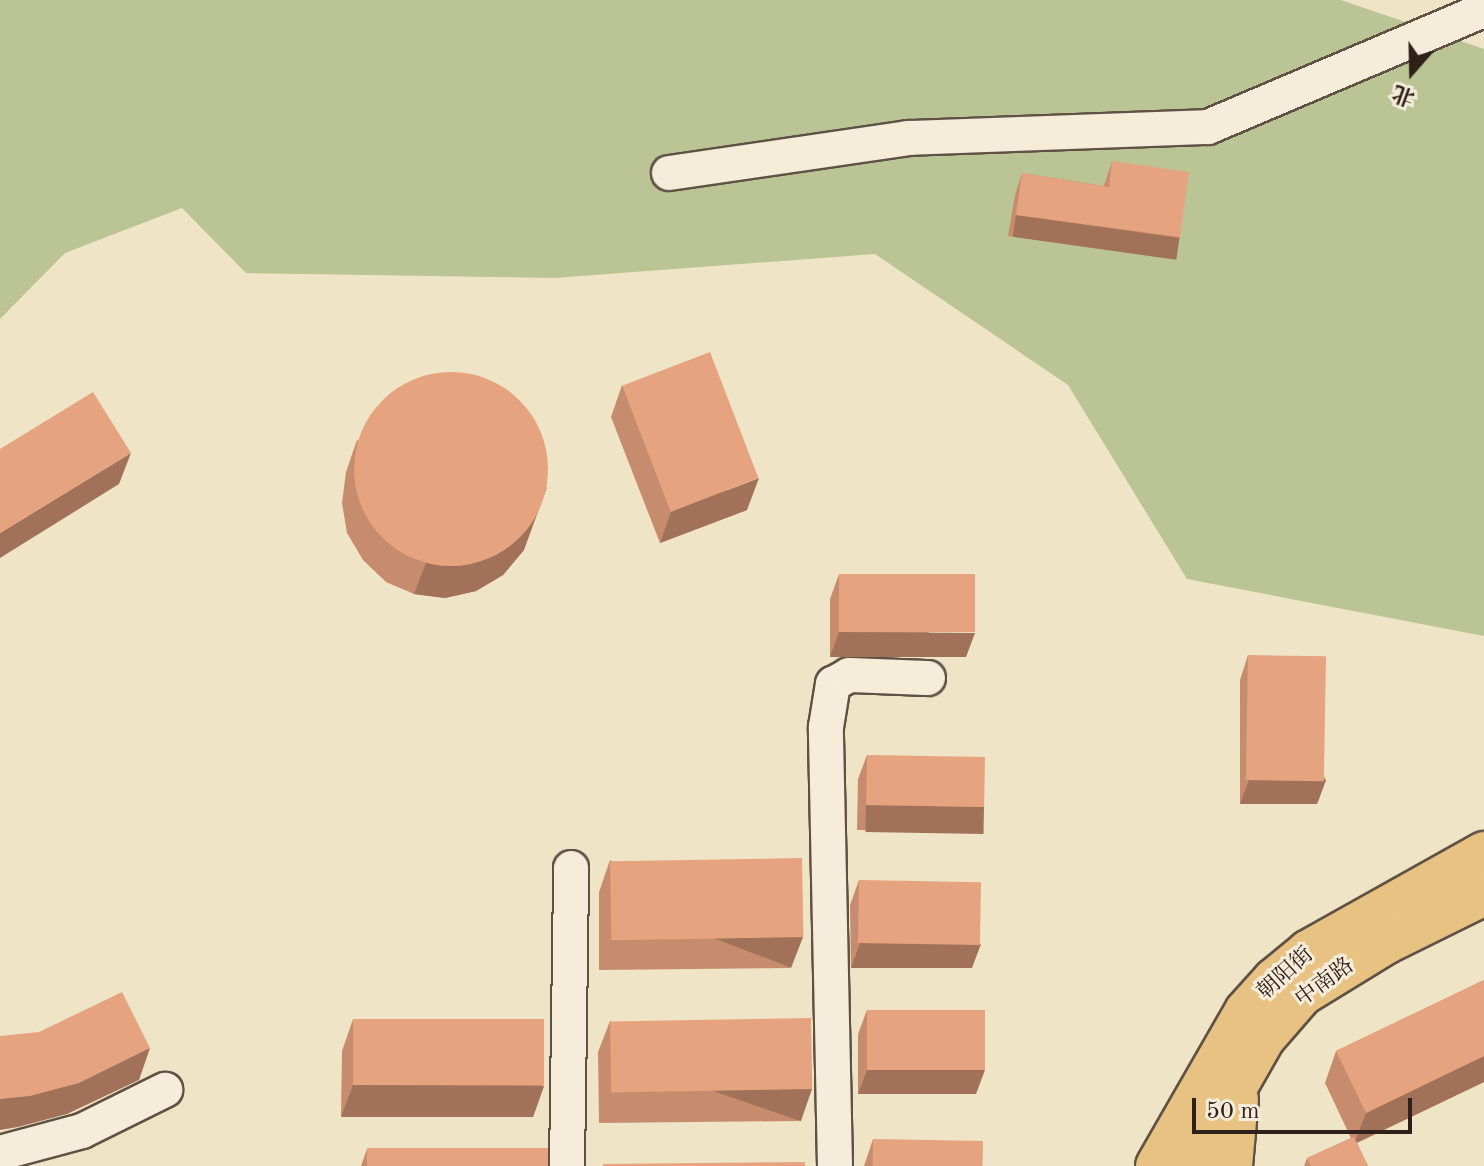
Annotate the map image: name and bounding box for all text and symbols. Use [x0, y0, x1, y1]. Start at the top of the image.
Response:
north arrow [1372, 32, 1452, 112]
text: 北 [1390, 80, 1418, 109]
street label: 朝阳街 [1253, 942, 1319, 1006]
street label: 中南路 [1291, 953, 1359, 1013]
scale bar [1196, 1082, 1416, 1132]
text: 50 m [1206, 1100, 1260, 1124]

